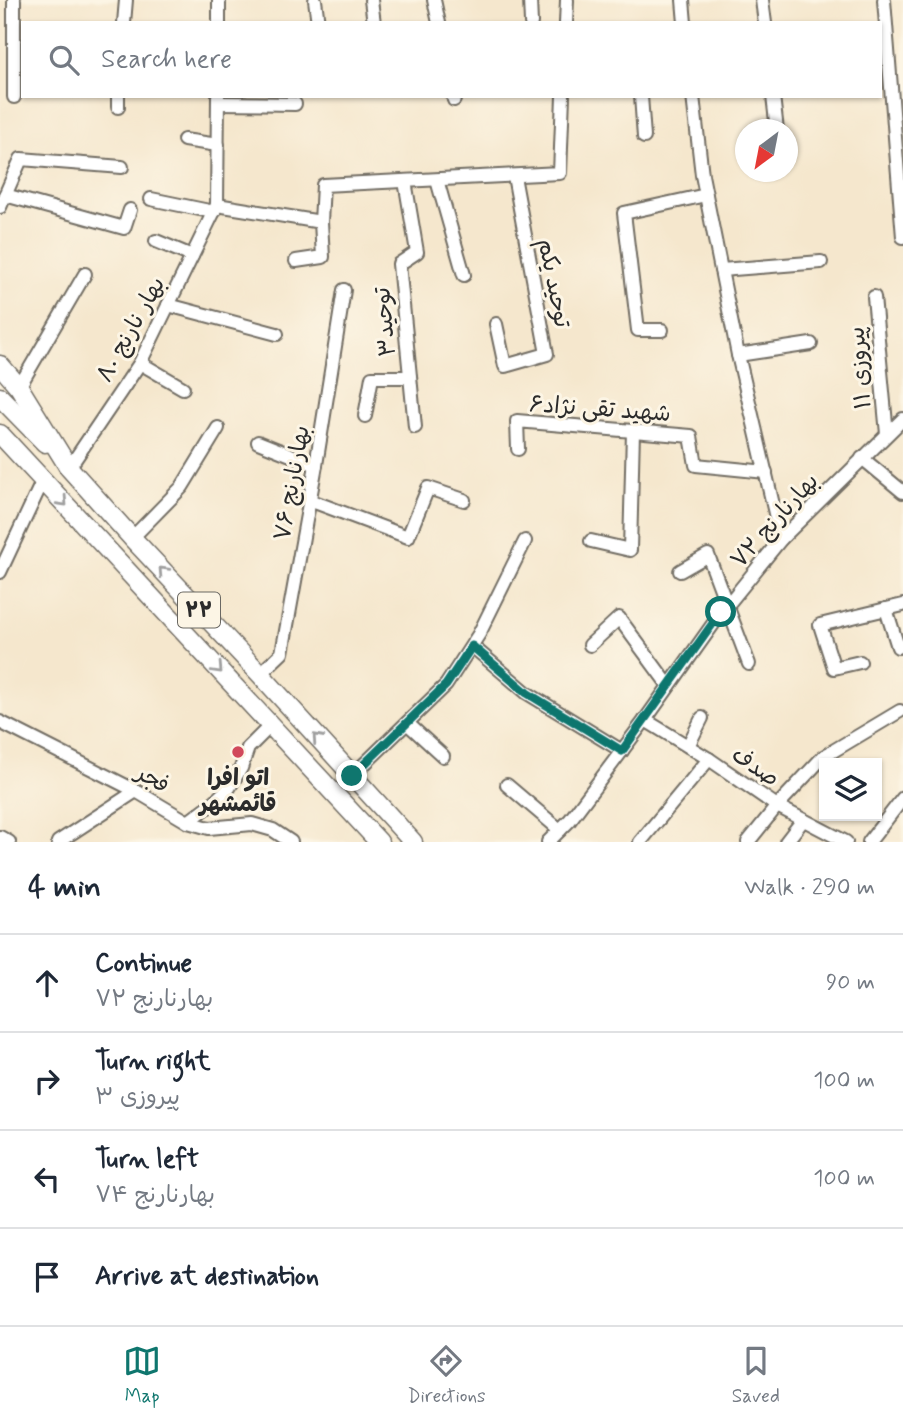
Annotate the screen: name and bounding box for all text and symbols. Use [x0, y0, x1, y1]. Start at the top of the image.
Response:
search box [21, 21, 882, 98]
icon: search [45, 41, 83, 79]
text: Search here [101, 43, 232, 77]
north arrow [735, 119, 798, 182]
street label: توحید یکم [529, 237, 576, 331]
street label: بهار نارنج ۸۰ [90, 272, 173, 388]
street label: توحید۳ [368, 285, 404, 358]
street label: پیروزی ۱۱ [842, 325, 880, 410]
street label: شهید تقی نژاد۶ [528, 390, 672, 430]
street label: بهارنارنج ۷۶ [268, 423, 318, 543]
street label: بهارنارنج ۷۲ [725, 467, 826, 575]
one-way arrow [55, 494, 67, 507]
one-way arrow [158, 566, 171, 579]
road number: ۲۲ [178, 592, 220, 628]
route start [705, 596, 736, 627]
one-way arrow [209, 661, 222, 674]
one-way arrow [313, 733, 326, 746]
street label: صدف [725, 741, 785, 795]
marker: اتو افرا قائمشهر [230, 744, 246, 760]
street label: فجر [128, 757, 174, 801]
map controls [819, 758, 882, 821]
button: layers [819, 758, 882, 821]
route end [336, 760, 367, 791]
place label: اتو افرا قائمشهر [197, 764, 277, 820]
text: 4 min [28, 868, 101, 907]
text: Walk · 290 m [744, 873, 875, 903]
text: Continue [95, 947, 192, 981]
icon: ahead [28, 964, 66, 1002]
text: 90 m [826, 968, 875, 998]
text: بهارنارنج ۷۲ [95, 985, 213, 1015]
text: Turn right [95, 1045, 211, 1079]
icon: right [28, 1062, 66, 1100]
text: 100 m [813, 1066, 875, 1096]
text: پیروزی ۳ [95, 1083, 180, 1113]
text: Turn left [95, 1143, 199, 1177]
icon: left [28, 1160, 66, 1198]
text: 100 m [813, 1164, 875, 1194]
text: بهارنارنج ۷۴ [95, 1181, 215, 1211]
icon: arrive [28, 1258, 66, 1296]
text: Arrive at destination [95, 1260, 319, 1294]
tab: Map [123, 1342, 161, 1409]
tab: Directions [407, 1342, 486, 1409]
tab: Saved [732, 1342, 780, 1409]

